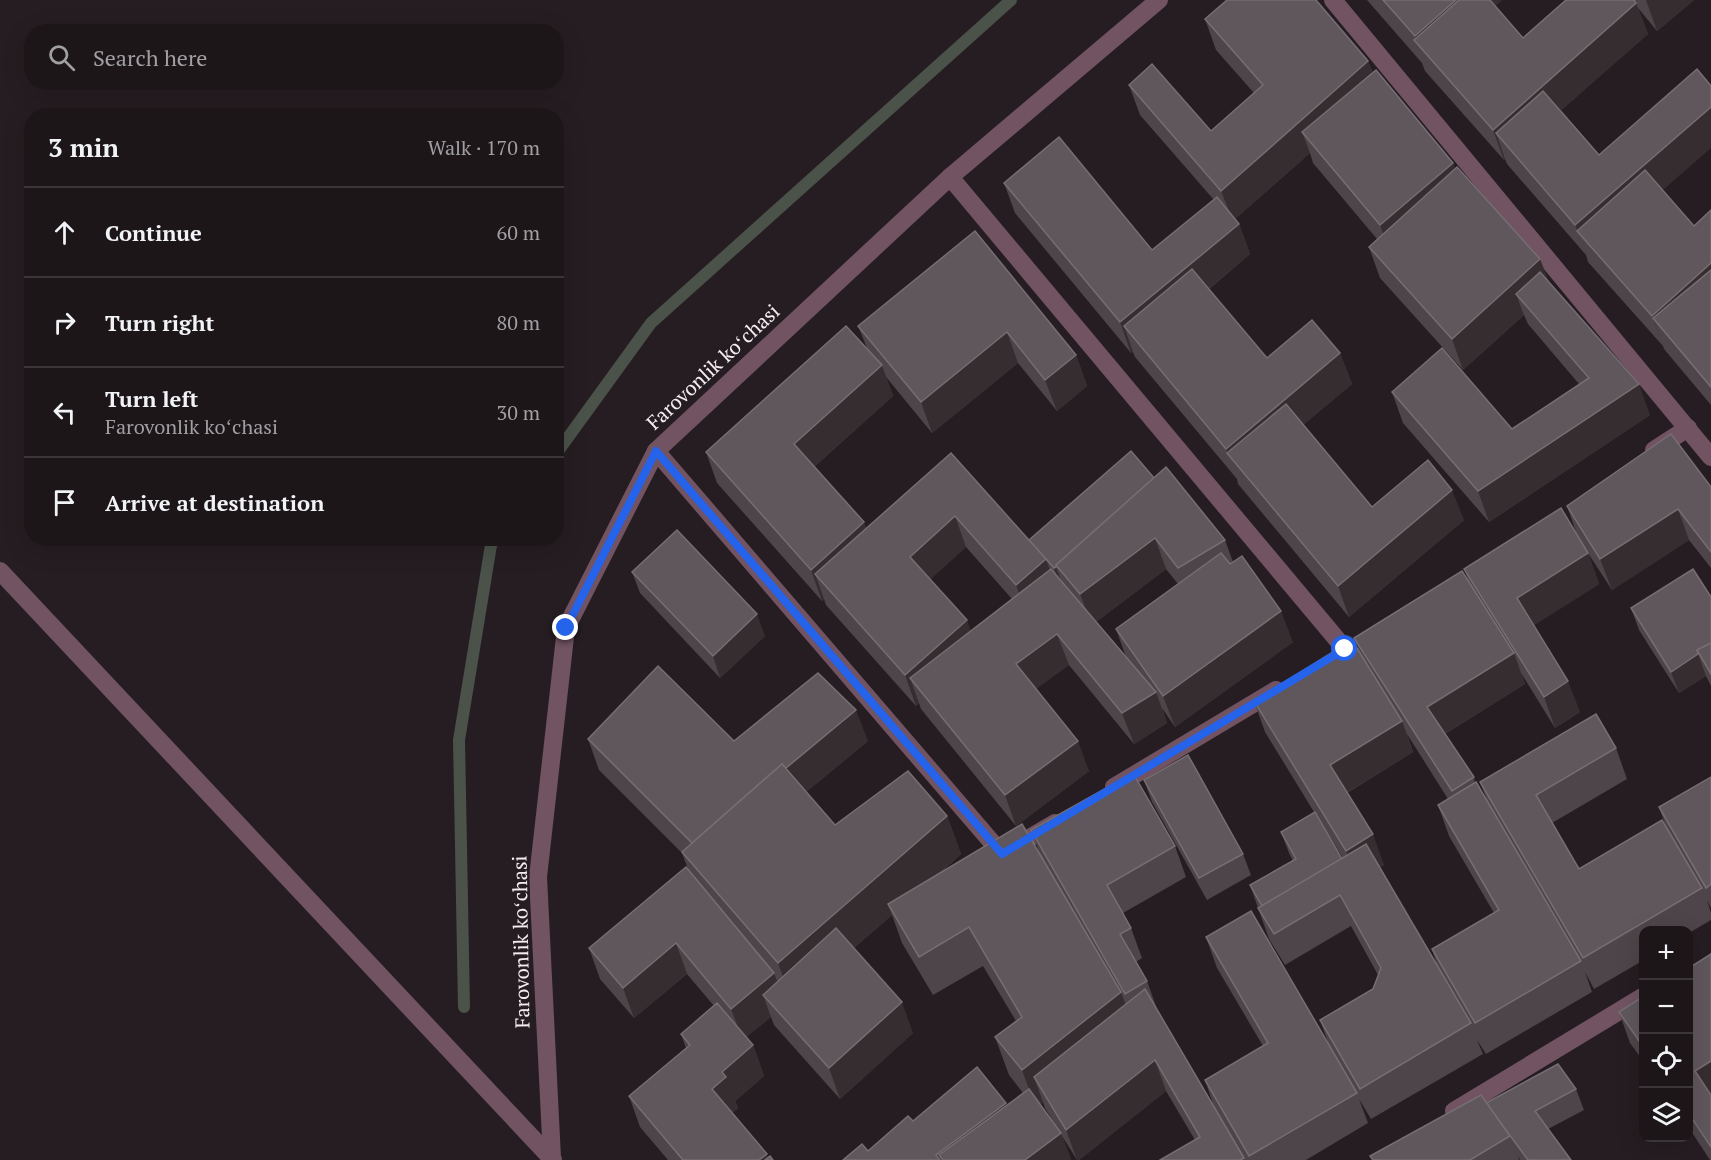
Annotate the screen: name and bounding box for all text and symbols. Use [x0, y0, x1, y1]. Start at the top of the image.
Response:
search box [24, 24, 564, 90]
icon: search [45, 41, 78, 74]
text: Search here [93, 43, 207, 72]
text: 3 min [48, 130, 119, 164]
text: Walk · 170 m [428, 134, 540, 161]
icon: ahead [48, 216, 81, 249]
text: Continue [105, 218, 202, 247]
text: 60 m [497, 219, 540, 246]
street label: Farovonlik koʻchasi [640, 298, 785, 435]
icon: right [48, 306, 81, 339]
text: Turn right [105, 308, 214, 337]
text: 80 m [497, 309, 540, 336]
text: Turn left [105, 384, 198, 413]
icon: left [48, 396, 81, 429]
text: 30 m [497, 399, 540, 426]
text: Farovonlik koʻchasi [105, 413, 278, 440]
icon: arrive [48, 486, 81, 519]
text: Arrive at destination [105, 488, 324, 517]
route end [552, 614, 578, 640]
route start [1331, 635, 1357, 661]
street label: Farovonlik koʻchasi [505, 855, 536, 1029]
map controls [1639, 926, 1693, 1142]
button: + [1639, 926, 1693, 980]
button: − [1639, 980, 1693, 1034]
button: locate [1639, 1034, 1693, 1088]
button: layers [1639, 1088, 1693, 1142]

